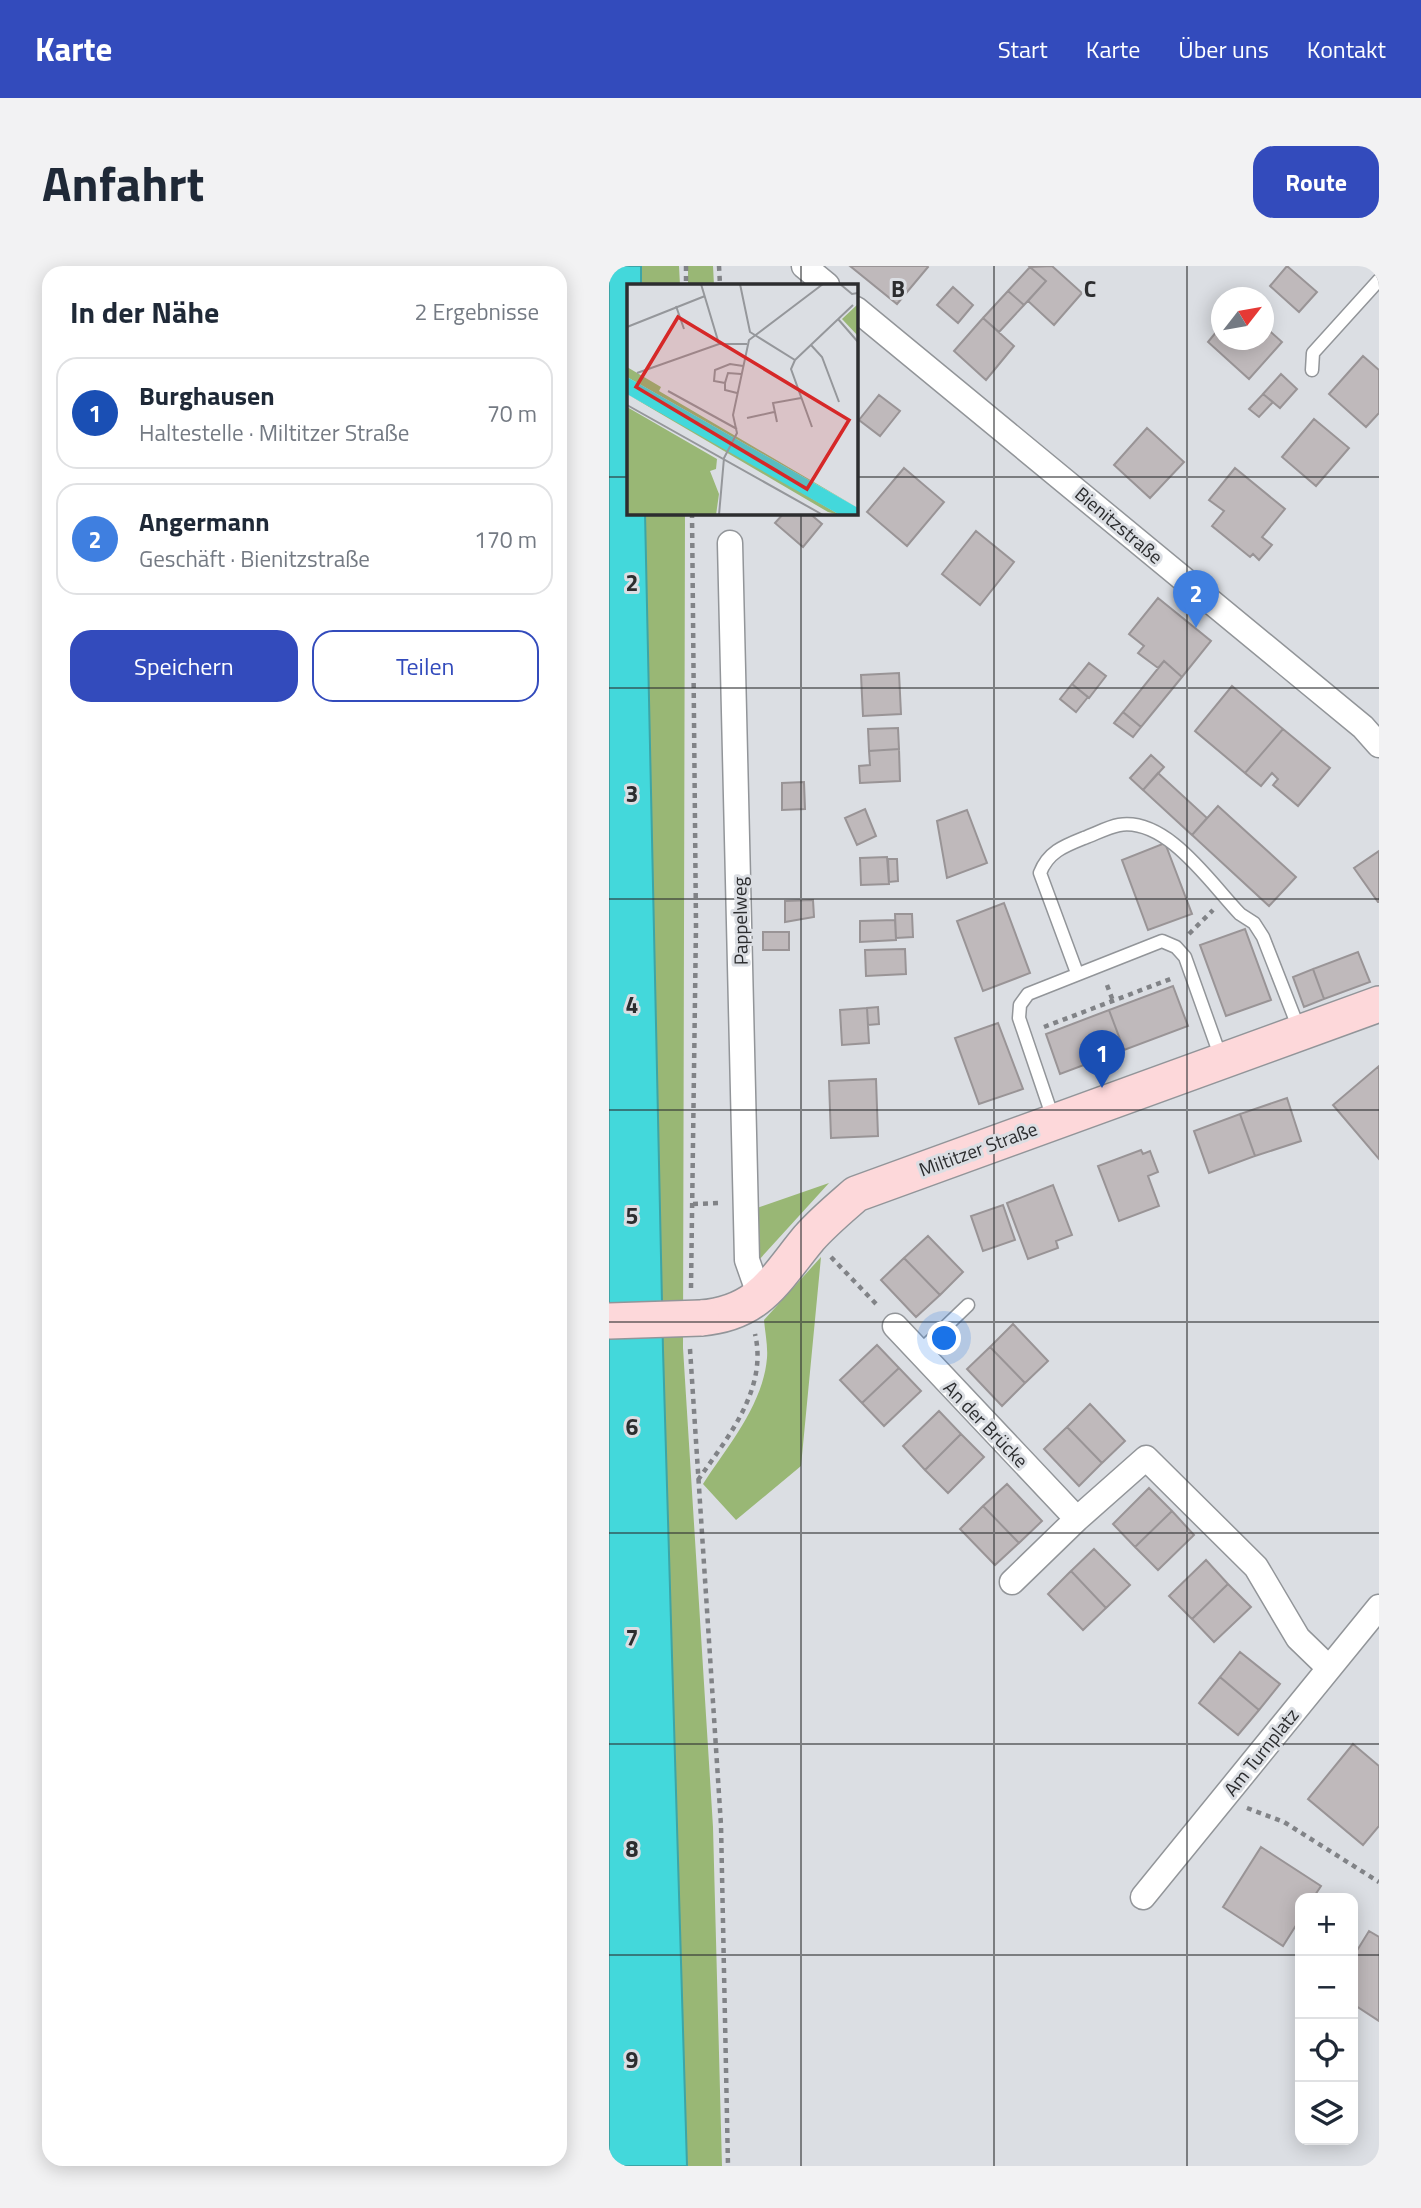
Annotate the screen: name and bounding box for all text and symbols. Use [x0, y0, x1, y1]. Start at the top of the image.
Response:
text: Karte [35, 24, 112, 74]
text: Start [998, 31, 1048, 67]
text: Karte [1086, 31, 1140, 67]
text: Über uns [1178, 31, 1269, 67]
text: Kontakt [1307, 31, 1386, 67]
text: Anfahrt [42, 145, 204, 220]
button: Route [1253, 146, 1379, 218]
text: B [891, 271, 905, 306]
text: C [1084, 271, 1096, 306]
inset map [627, 284, 857, 514]
north arrow [1211, 287, 1274, 350]
text: In der Nähe [70, 289, 219, 335]
text: 2 Ergebnisse [415, 294, 539, 329]
text: Burghausen [139, 376, 275, 415]
text: 1 [89, 396, 101, 431]
text: 70 m [487, 396, 537, 431]
text: Haltestelle · Miltitzer Straße [139, 415, 409, 450]
street label: Bienitzstraße [1069, 479, 1170, 570]
text: Angermann [139, 502, 270, 541]
text: 2 [89, 522, 101, 557]
text: 170 m [474, 522, 537, 557]
text: Geschäft · Bienitzstraße [139, 541, 370, 576]
text: 2 [626, 565, 638, 600]
pin: 2 [1173, 570, 1219, 628]
button: Speichern [70, 630, 298, 702]
button: Teilen [312, 630, 539, 702]
text: 3 [626, 776, 638, 811]
street label: Pappelweg [724, 876, 755, 965]
text: 4 [626, 987, 638, 1022]
pin: 1 [1079, 1030, 1125, 1088]
street label: Miltitzer Straße [914, 1114, 1041, 1183]
text: 5 [626, 1198, 638, 1233]
your location [927, 1321, 961, 1355]
street label: An der Brücke [937, 1374, 1035, 1474]
text: 6 [626, 1409, 639, 1444]
text: 7 [626, 1620, 638, 1655]
street label: Am Turnplatz [1216, 1701, 1305, 1802]
text: 8 [626, 1831, 639, 1866]
map controls [1295, 1893, 1358, 2145]
button: + [1295, 1893, 1358, 1956]
button: − [1295, 1956, 1358, 2019]
button: locate [1295, 2019, 1358, 2082]
text: 9 [626, 2042, 639, 2077]
button: layers [1295, 2082, 1358, 2145]

